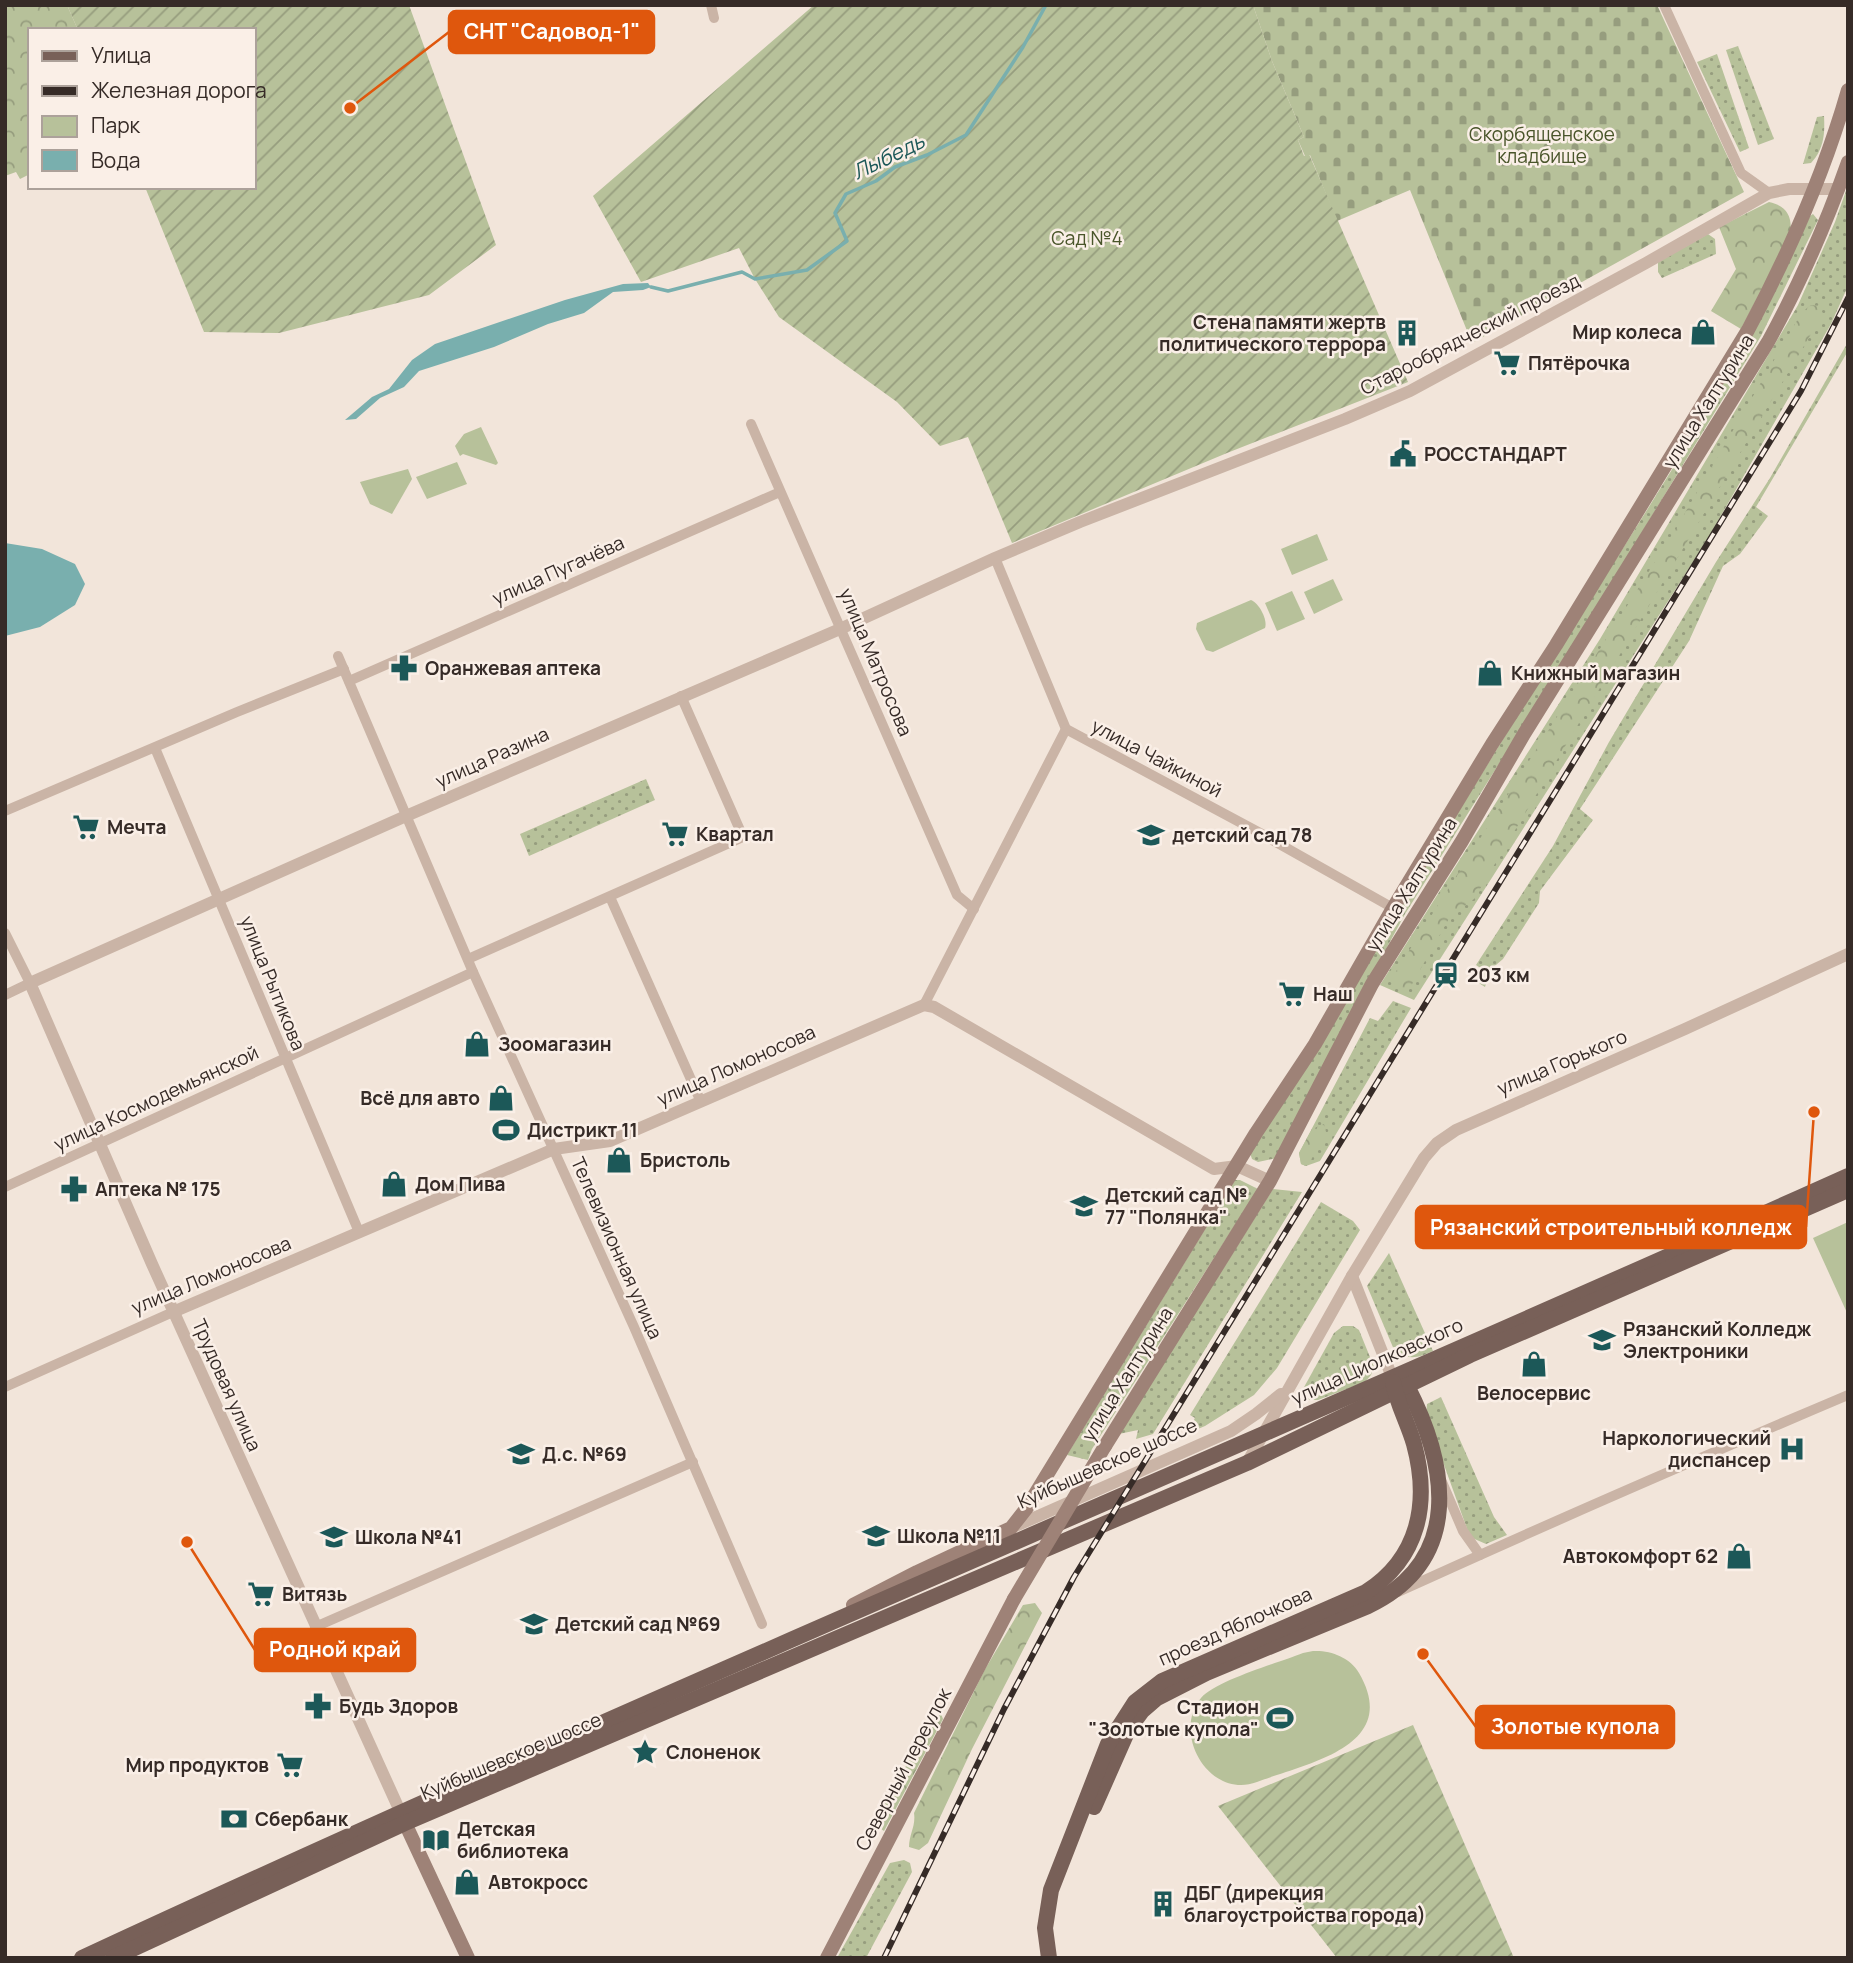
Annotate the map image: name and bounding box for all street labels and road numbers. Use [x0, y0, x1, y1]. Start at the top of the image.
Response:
street label: Старообрядческий проезд [1356, 267, 1584, 401]
street label: улица Халтурина [1656, 329, 1760, 473]
street label: улица Пугачёва [488, 529, 628, 611]
street label: улица Матросова [833, 584, 919, 740]
street label: улица Чайкиной [1087, 713, 1227, 803]
street label: улица Разина [431, 720, 553, 794]
street label: улица Халтурина [1359, 812, 1463, 956]
street label: улица Рытикова [234, 912, 312, 1054]
street label: улица Ломоносова [653, 1018, 819, 1112]
street label: улица Горького [1493, 1023, 1631, 1101]
street label: улица Космодемьянской [49, 1039, 263, 1157]
street label: Телевизионная улица [565, 1153, 669, 1343]
street label: улица Ломоносова [127, 1230, 295, 1320]
street label: улица Халтурина [1075, 1302, 1179, 1446]
street label: улица Циолковского [1287, 1311, 1467, 1411]
street label: Трудовая улица [186, 1315, 268, 1455]
street label: Куйбышевское шоссе [1013, 1412, 1201, 1514]
street label: проезд Яблочкова [1154, 1580, 1316, 1672]
street label: Северный переулок [849, 1682, 957, 1855]
street label: Куйбышевское шоссе [417, 1706, 605, 1806]

